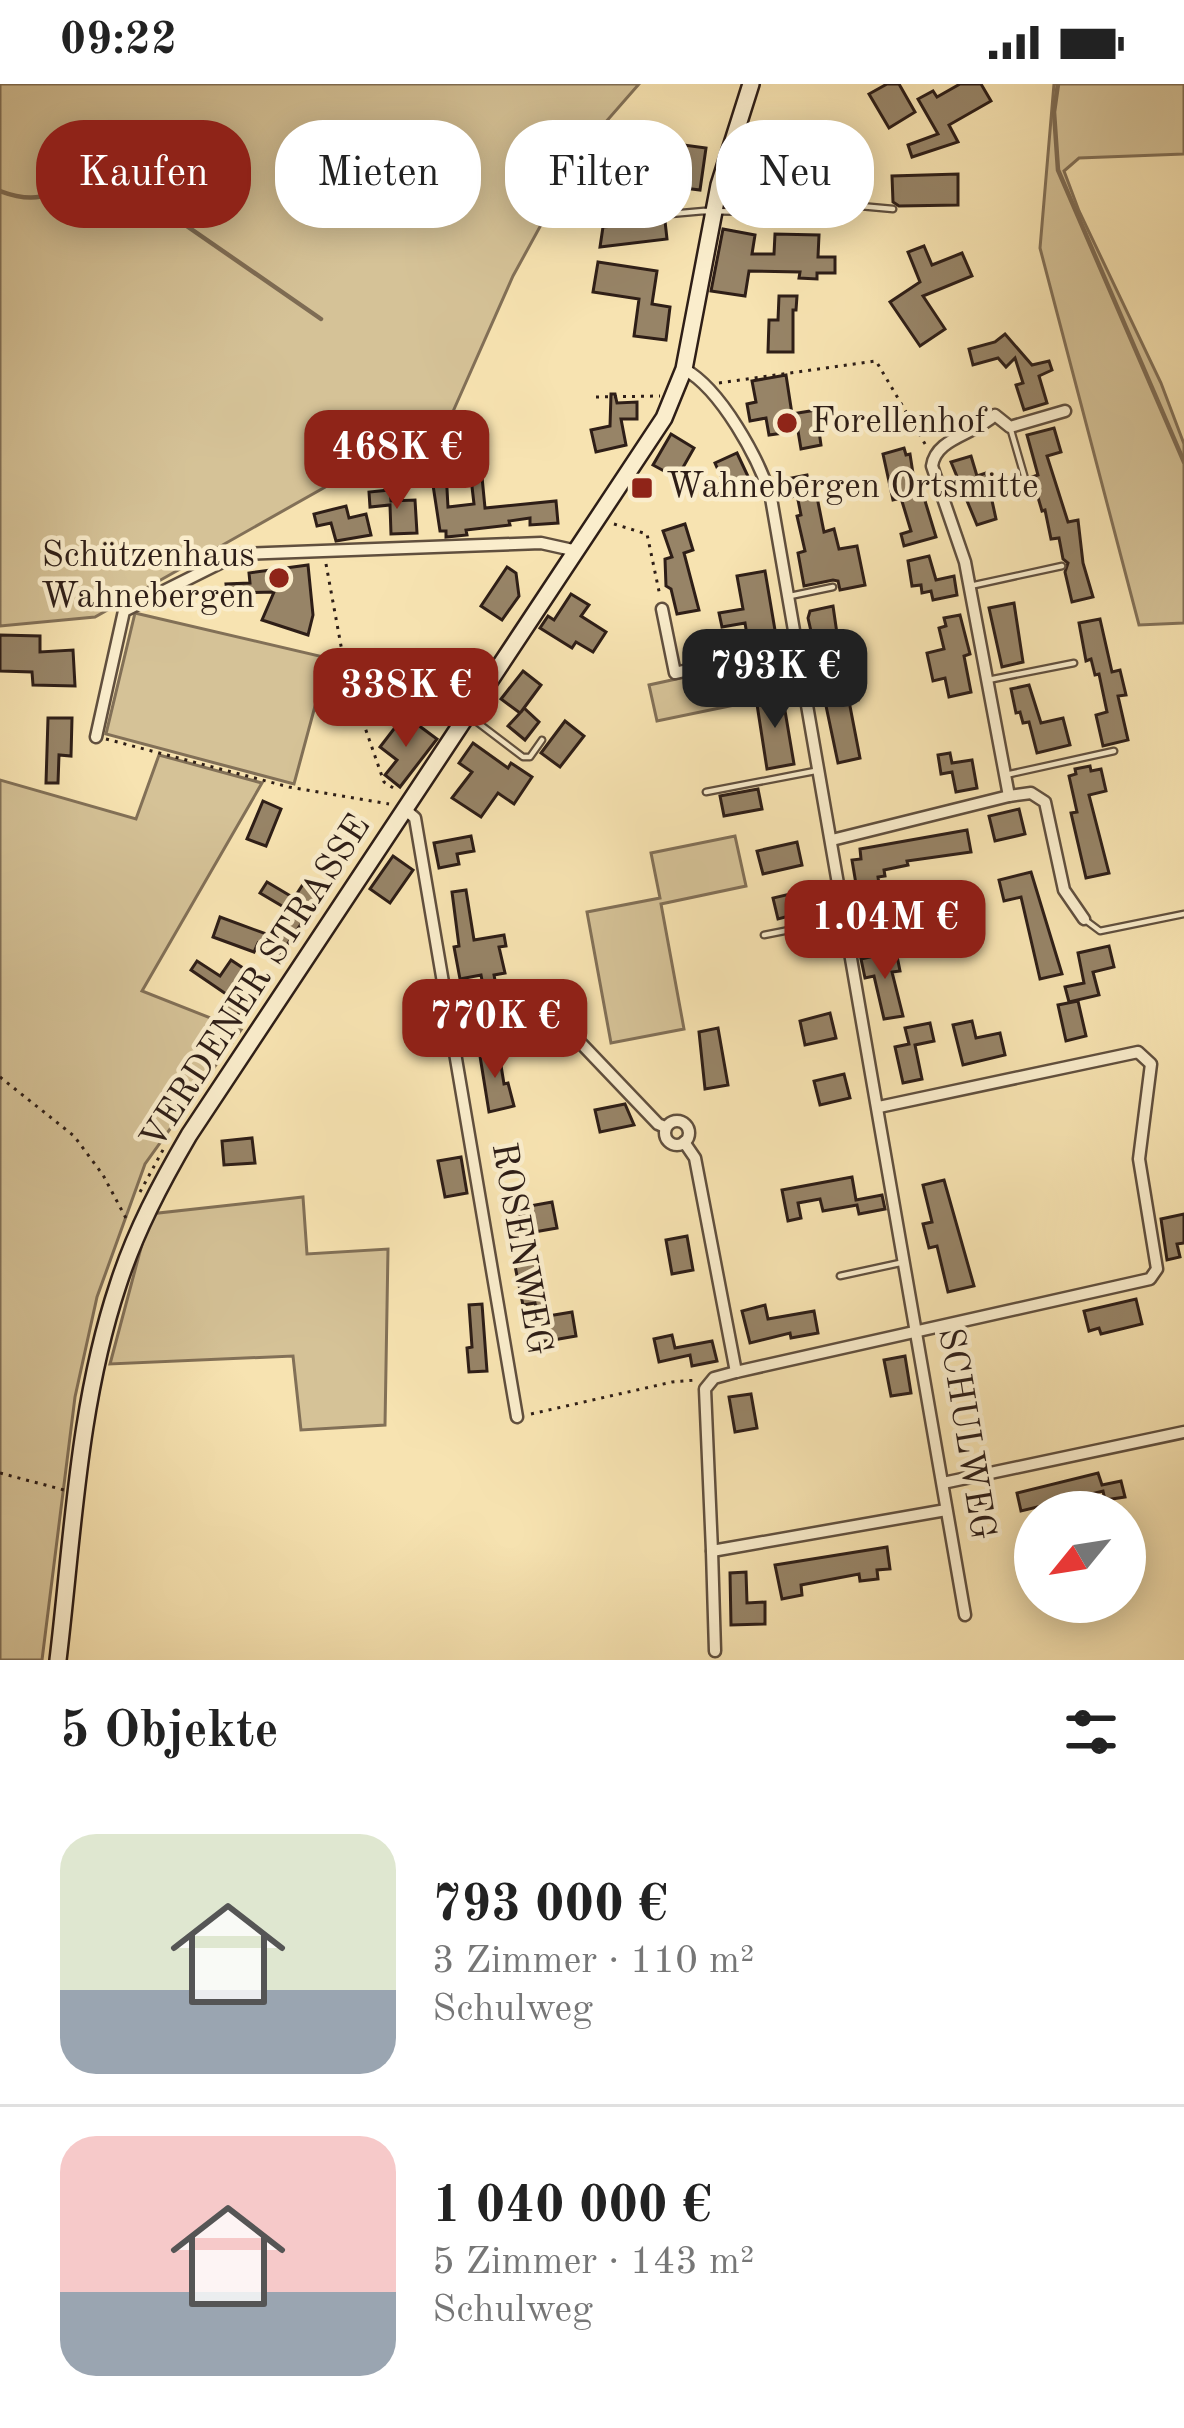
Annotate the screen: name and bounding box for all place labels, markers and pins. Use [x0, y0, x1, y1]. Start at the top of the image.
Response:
place label: Forellenhof [811, 405, 988, 441]
pin: 468K € [299, 410, 495, 512]
marker: Forellenhof [774, 410, 800, 436]
place label: Wahnebergen Ortsmitte [666, 470, 1038, 506]
marker: Wahnebergen Ortsmitte [629, 475, 655, 501]
place label: Schützenhaus Wahnebergen [41, 539, 255, 616]
marker: Schützenhaus Wahnebergen [266, 565, 292, 591]
pin: 793K € [677, 629, 873, 731]
pin: 338K € [308, 648, 504, 750]
pin: 1.04M € [774, 880, 996, 982]
pin: 770K € [397, 979, 593, 1081]

